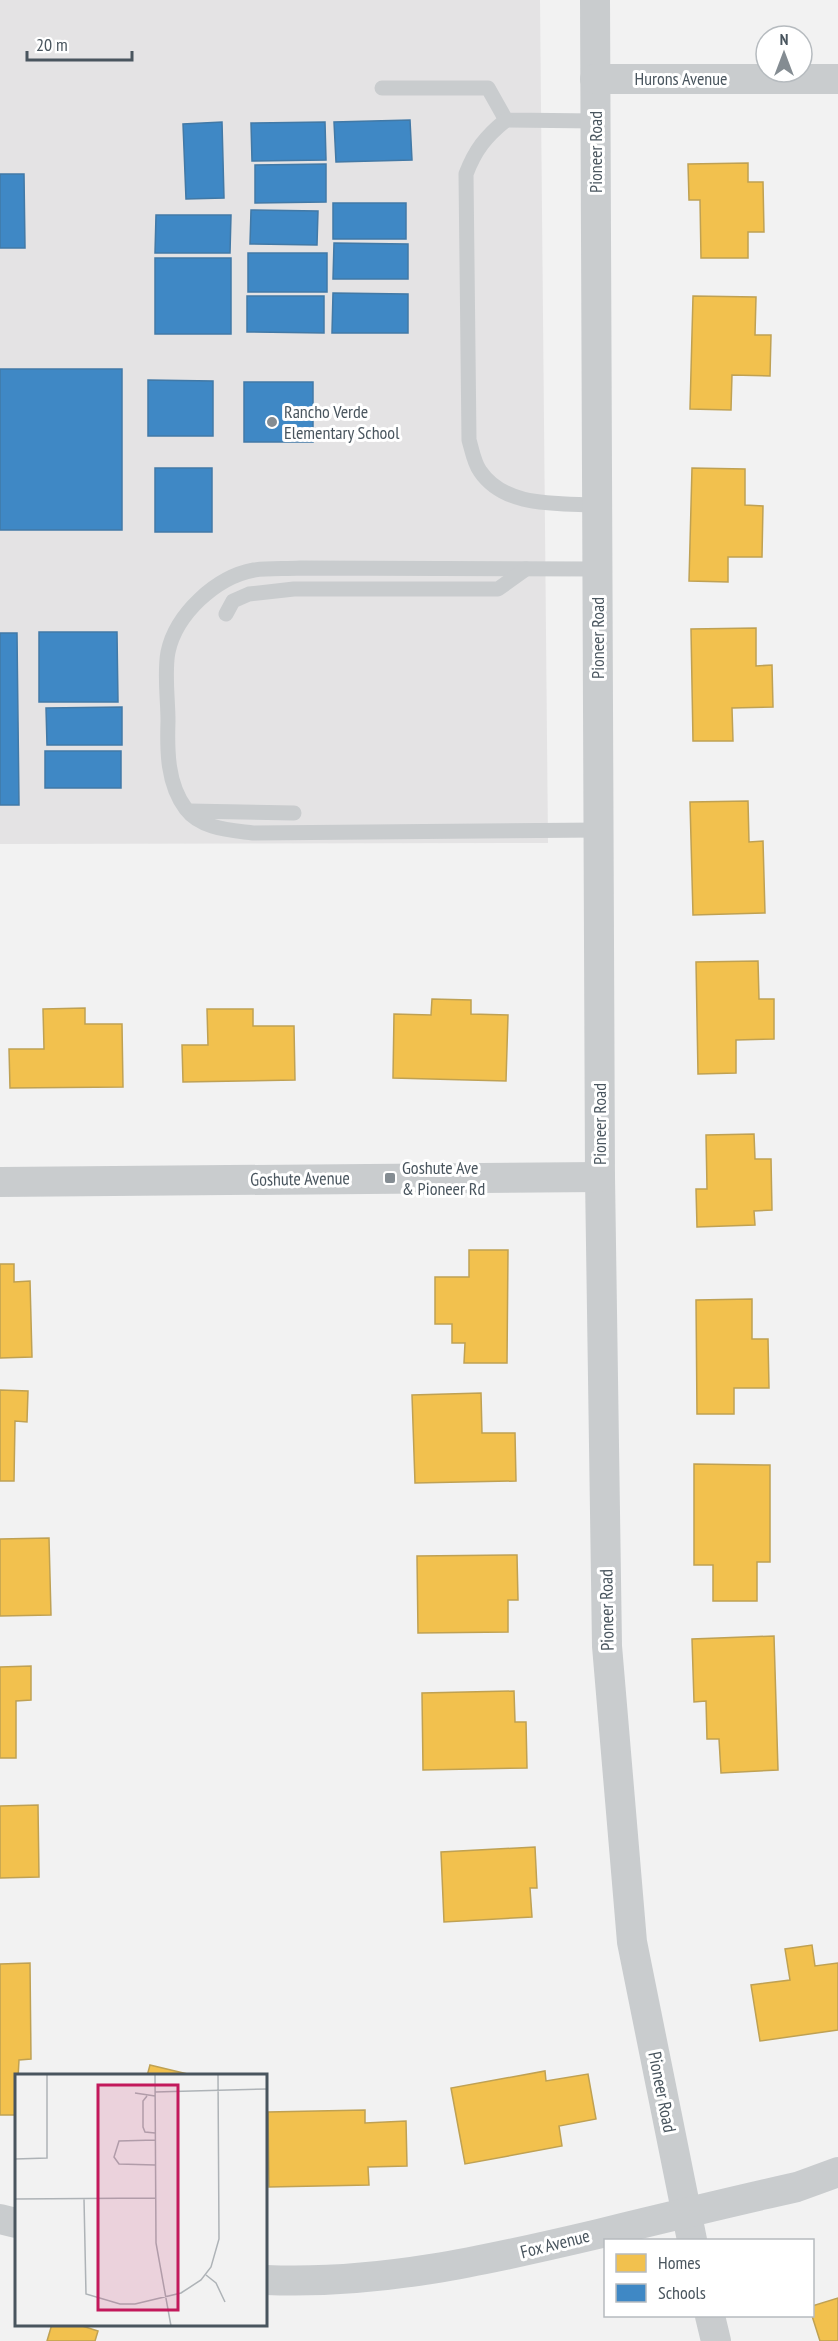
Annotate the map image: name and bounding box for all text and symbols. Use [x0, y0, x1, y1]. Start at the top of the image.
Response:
scale bar [27, 24, 132, 62]
north arrow [754, 24, 814, 84]
text: N [780, 29, 788, 49]
text: 20 m [36, 33, 68, 56]
street label: Hurons Avenue [634, 67, 728, 90]
street label: Pioneer Road [584, 111, 607, 193]
place label: Rancho Verde Elementary School [284, 400, 400, 444]
marker: Rancho Verde Elementary School [265, 415, 279, 429]
street label: Pioneer Road [586, 597, 609, 679]
street label: Pioneer Road [588, 1083, 611, 1165]
place label: Goshute Ave & Pioneer Rd [402, 1156, 485, 1200]
street label: Goshute Avenue [250, 1166, 350, 1191]
marker: Goshute Ave & Pioneer Rd [383, 1171, 397, 1185]
street label: Pioneer Road [594, 1569, 619, 1651]
street label: Pioneer Road [643, 2050, 682, 2134]
inset map [15, 2074, 267, 2326]
street label: Fox Avenue [518, 2224, 592, 2263]
legend [604, 2239, 814, 2317]
text: Homes [658, 2251, 701, 2274]
text: Schools [658, 2281, 706, 2304]

